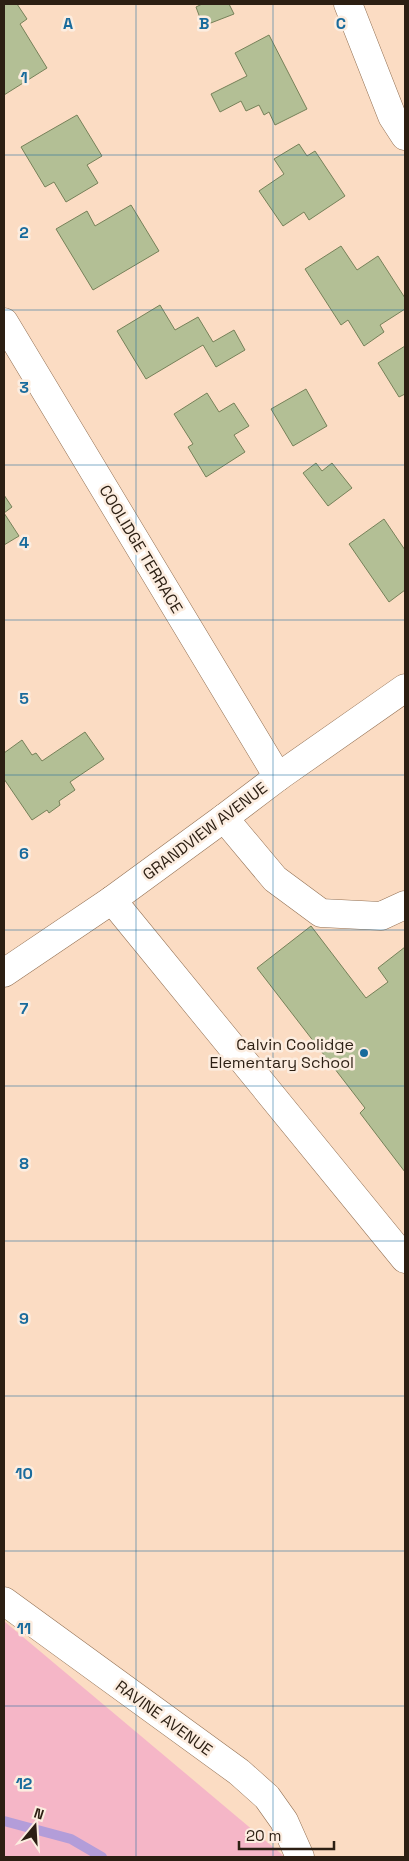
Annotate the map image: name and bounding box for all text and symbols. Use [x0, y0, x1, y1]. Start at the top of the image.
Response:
text: A [63, 13, 73, 34]
text: B [199, 13, 209, 34]
text: C [336, 13, 346, 34]
text: 1 [20, 67, 28, 88]
text: 2 [19, 222, 29, 243]
text: 3 [19, 377, 29, 398]
street label: COOLIDGE TERRACE [94, 481, 188, 617]
text: 4 [19, 532, 29, 553]
text: 5 [19, 688, 29, 709]
street label: GRANDVIEW AVENUE [138, 777, 272, 885]
text: 6 [19, 843, 29, 864]
text: 7 [20, 998, 29, 1019]
place label: Calvin Coolidge Elementary School [209, 1034, 354, 1073]
marker: Calvin Coolidge Elementary School [358, 1047, 370, 1059]
text: 8 [19, 1153, 29, 1174]
text: 9 [19, 1308, 29, 1329]
text: 10 [15, 1463, 33, 1484]
text: 11 [17, 1618, 31, 1639]
street label: RAVINE AVENUE [111, 1676, 217, 1760]
text: 12 [16, 1773, 32, 1794]
north arrow [10, 1801, 60, 1851]
text: N [32, 1804, 46, 1824]
scale bar [239, 1818, 334, 1850]
text: 20 m [246, 1826, 281, 1845]

